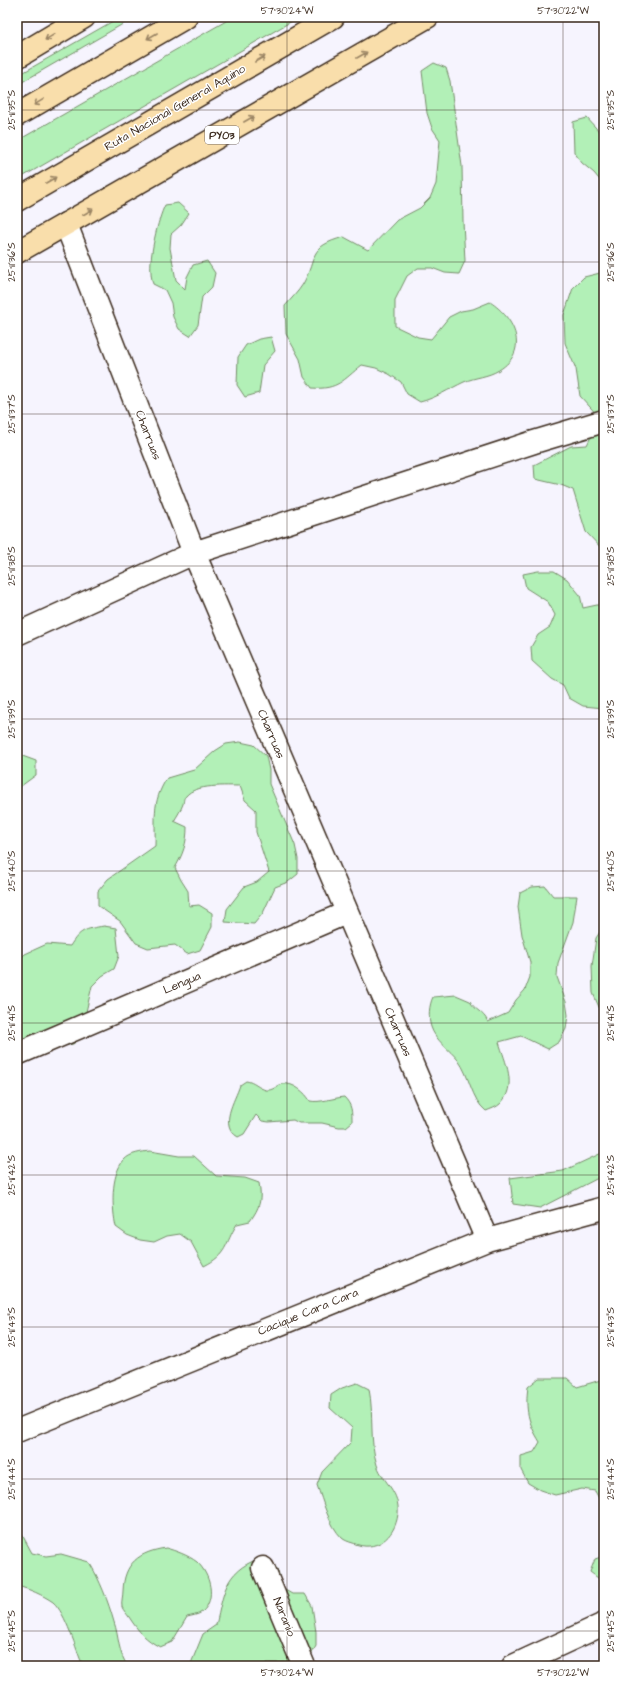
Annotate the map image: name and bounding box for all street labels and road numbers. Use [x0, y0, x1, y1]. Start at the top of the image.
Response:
street label: Ruta Nacional General Aquino [101, 60, 249, 155]
road number: PY03 [205, 126, 239, 144]
street label: Charruas [131, 408, 165, 462]
street label: Charruas [253, 707, 289, 761]
street label: Lengua [161, 968, 204, 999]
street label: Charruas [380, 1005, 416, 1059]
street label: Cacique Cara Cara [255, 1284, 361, 1340]
street label: Naranio [268, 1595, 300, 1639]

